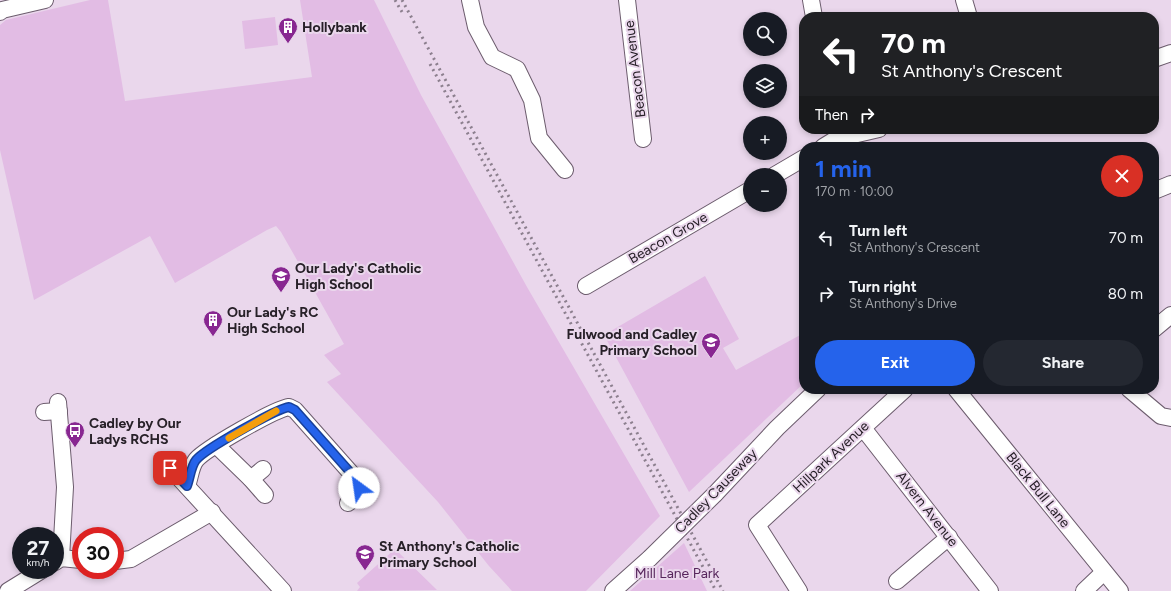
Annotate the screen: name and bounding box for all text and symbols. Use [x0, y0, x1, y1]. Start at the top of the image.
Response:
map controls [743, 12, 787, 212]
button: search [743, 12, 787, 56]
building icon: Hollybank [277, 16, 299, 44]
place label: Hollybank [302, 19, 367, 36]
street label: Beacon Avenue [621, 19, 649, 119]
text: 70 m [881, 26, 946, 60]
icon: left [815, 28, 867, 80]
text: St Anthony's Crescent [881, 60, 1062, 82]
button: layers [743, 64, 787, 108]
icon: right [856, 104, 878, 126]
text: Then [815, 106, 848, 124]
button: + [743, 116, 787, 160]
text: 1 min [815, 154, 872, 183]
button: close [1101, 155, 1143, 197]
button: − [743, 168, 787, 212]
text: 170 m · 10:00 [815, 184, 893, 199]
street label: Beacon Grove [625, 208, 711, 267]
text: Turn left [849, 222, 907, 240]
icon: left [815, 227, 837, 249]
text: 70 m [1109, 229, 1143, 247]
text: St Anthony's Crescent [849, 240, 980, 255]
place label: Our Lady's Catholic High School [295, 260, 422, 293]
school or university icon: Our Lady's Catholic High School [270, 265, 292, 293]
text: Turn right [849, 278, 917, 296]
icon: right [815, 283, 837, 305]
text: 80 m [1108, 285, 1143, 303]
text: St Anthony's Drive [849, 296, 957, 311]
place label: Our Lady's RC High School [227, 304, 318, 337]
building icon: Our Lady's RC High School [202, 309, 224, 337]
place label: Fulwood and Cadley Primary School [567, 326, 698, 359]
school or university icon: Fulwood and Cadley Primary School [700, 331, 722, 359]
button: Exit [815, 340, 975, 386]
button: Share [983, 340, 1143, 386]
place label: Cadley by Our Ladys RCHS [89, 415, 182, 448]
street label: Hillpark Avenue [789, 417, 873, 497]
bus stop icon: Cadley by Our Ladys RCHS [64, 420, 86, 448]
street label: Cadley Causeway [671, 445, 761, 537]
street label: Black Bull Lane [1002, 449, 1074, 532]
pin [153, 451, 187, 485]
icon: arrive [159, 457, 181, 479]
position arrow [338, 467, 380, 509]
street label: Alvern Avenue [892, 468, 962, 550]
speed limit sign: 30 [72, 527, 124, 579]
text: 27 [27, 536, 49, 560]
place label: St Anthony's Catholic Primary School [379, 538, 520, 571]
school or university icon: St Anthony's Catholic Primary School [354, 543, 376, 571]
text: km/h [27, 556, 49, 569]
park label: Mill Lane Park [635, 565, 720, 582]

